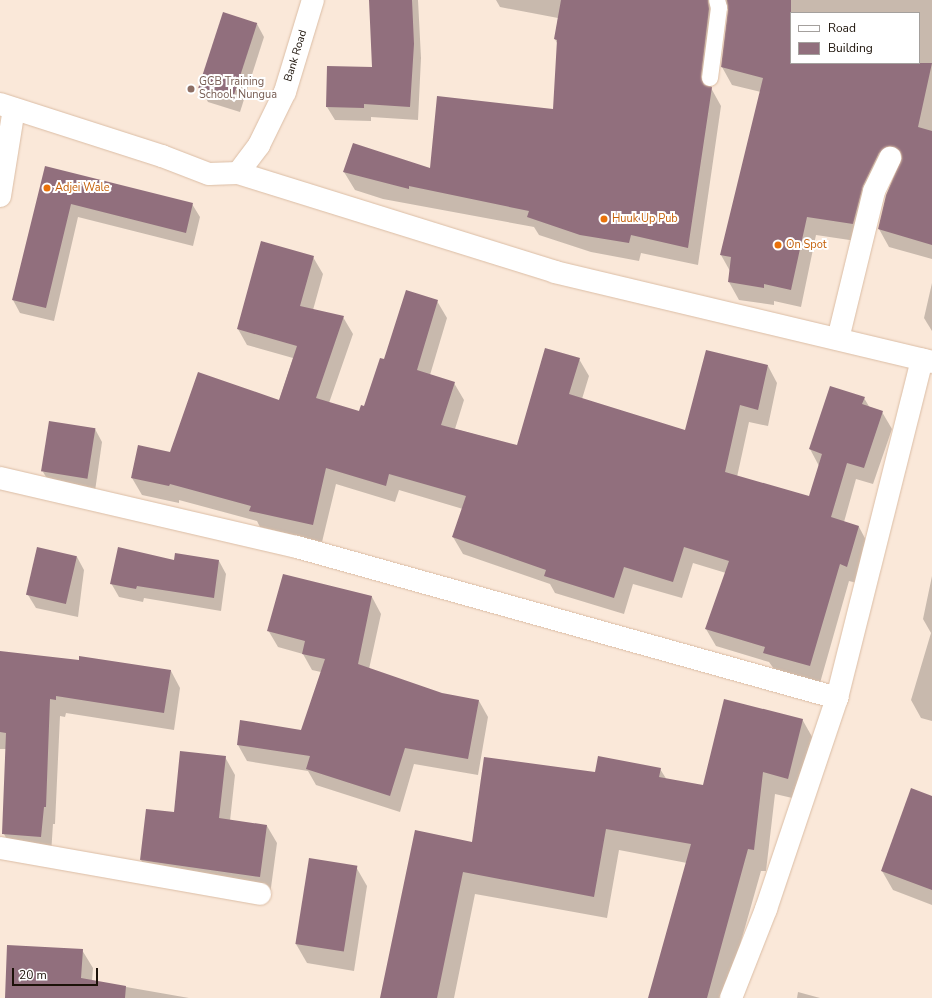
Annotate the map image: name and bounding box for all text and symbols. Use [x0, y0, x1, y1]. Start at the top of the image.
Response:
legend [790, 12, 920, 64]
text: Road [828, 20, 856, 36]
street label: Bank Road [282, 29, 310, 83]
text: Building [828, 40, 873, 56]
place label: GCB Training School, Nungua [199, 76, 277, 102]
marker: GCB Training School, Nungua [186, 84, 196, 94]
place label: Adjei Wale [55, 181, 110, 195]
marker: Adjei Wale [42, 183, 52, 193]
place label: Huuk Up Pub [612, 212, 678, 226]
marker: Huuk Up Pub [599, 214, 609, 224]
place label: On Spot [786, 238, 827, 252]
marker: On Spot [773, 240, 783, 250]
scale bar [14, 960, 100, 986]
text: 20 m [19, 967, 47, 983]

